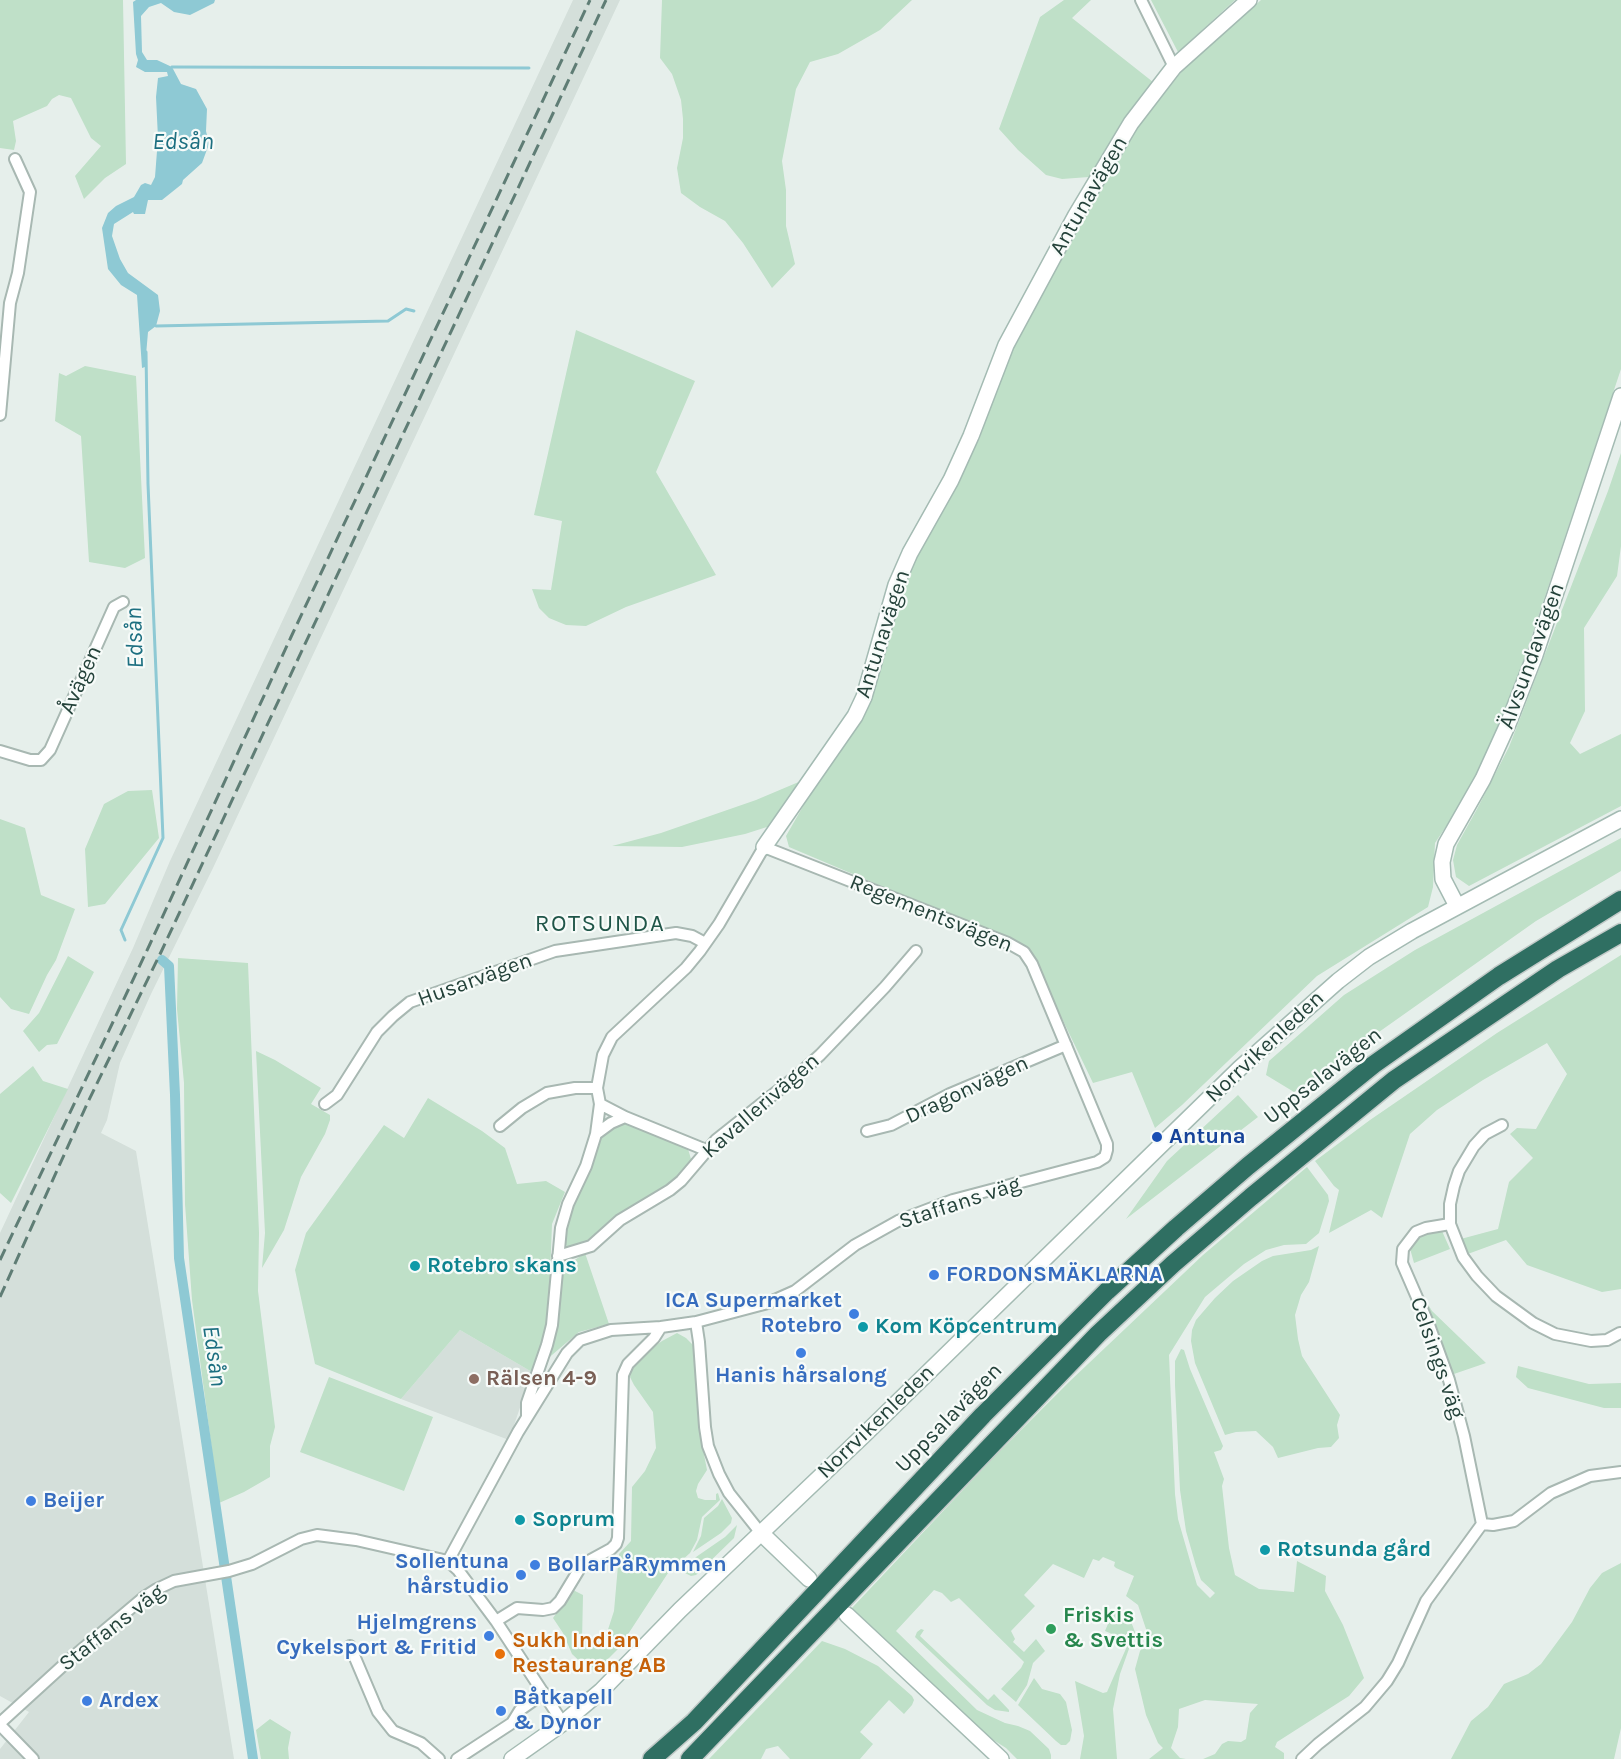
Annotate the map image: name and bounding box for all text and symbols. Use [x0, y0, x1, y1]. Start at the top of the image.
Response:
water label: Edsån [152, 128, 214, 156]
street label: Antunavägen [1044, 132, 1134, 260]
street label: Antunavägen [850, 567, 916, 701]
street label: Älvsundavägen [1493, 579, 1571, 733]
water label: Edsån [120, 607, 150, 669]
street label: Åvägen [54, 642, 108, 718]
street label: Regementsvägen [846, 869, 1016, 959]
district label: ROTSUNDA [535, 910, 665, 938]
street label: Husarvägen [414, 947, 536, 1013]
street label: Norrvikenleden [1200, 985, 1330, 1109]
street label: Uppsalavägen [1259, 1022, 1387, 1130]
street label: Kavallerivägen [697, 1048, 825, 1164]
street label: Dragonvägen [901, 1050, 1033, 1130]
place label: Antuna [1169, 1124, 1246, 1150]
marker: Antuna [1150, 1130, 1164, 1144]
street label: Staffans väg [896, 1171, 1024, 1235]
place label: Rotebro skans [427, 1253, 577, 1279]
marker: Rotebro skans [408, 1259, 422, 1273]
place label: FORDONSMÄKLARNA [946, 1262, 1163, 1288]
marker: FORDONSMÄKLARNA [927, 1268, 941, 1282]
place label: ICA Supermarket Rotebro [665, 1288, 842, 1340]
street label: Celsings väg [1404, 1294, 1470, 1422]
marker: ICA Supermarket Rotebro [847, 1307, 861, 1321]
place label: Kom Köpcentrum [875, 1314, 1058, 1340]
marker: Kom Köpcentrum [856, 1320, 870, 1334]
water label: Edsån [195, 1324, 233, 1388]
marker: Hanis hårsalong [794, 1346, 808, 1360]
street label: Uppsalavägen [890, 1358, 1008, 1478]
street label: Norrvikenleden [812, 1359, 940, 1485]
place label: Hanis hårsalong [715, 1363, 887, 1389]
place label: Rälsen 4-9 [486, 1366, 597, 1392]
marker: Rälsen 4-9 [467, 1372, 481, 1386]
place label: Beijer [43, 1488, 104, 1514]
marker: Beijer [24, 1494, 38, 1508]
place label: Soprum [532, 1507, 615, 1533]
marker: Soprum [513, 1513, 527, 1527]
place label: Rotsunda gård [1277, 1537, 1431, 1563]
marker: Rotsunda gård [1258, 1543, 1272, 1557]
place label: Sollentuna hårstudio [395, 1549, 509, 1600]
place label: BollarPåRymmen [547, 1552, 727, 1578]
marker: BollarPåRymmen [528, 1558, 542, 1572]
marker: Sollentuna hårstudio [514, 1568, 528, 1582]
street label: Staffans väg [54, 1579, 170, 1677]
place label: Friskis & Svettis [1063, 1603, 1163, 1654]
place label: Hjelmgrens Cykelsport & Fritid [276, 1610, 477, 1662]
marker: Friskis & Svettis [1044, 1622, 1058, 1636]
place label: Sukh Indian Restaurang AB [512, 1628, 666, 1680]
marker: Hjelmgrens Cykelsport & Fritid [482, 1629, 496, 1643]
marker: Sukh Indian Restaurang AB [493, 1647, 507, 1661]
place label: Båtkapell & Dynor [513, 1685, 613, 1736]
place label: Ardex [99, 1688, 159, 1714]
marker: Ardex [80, 1694, 94, 1708]
marker: Båtkapell & Dynor [494, 1704, 508, 1718]

